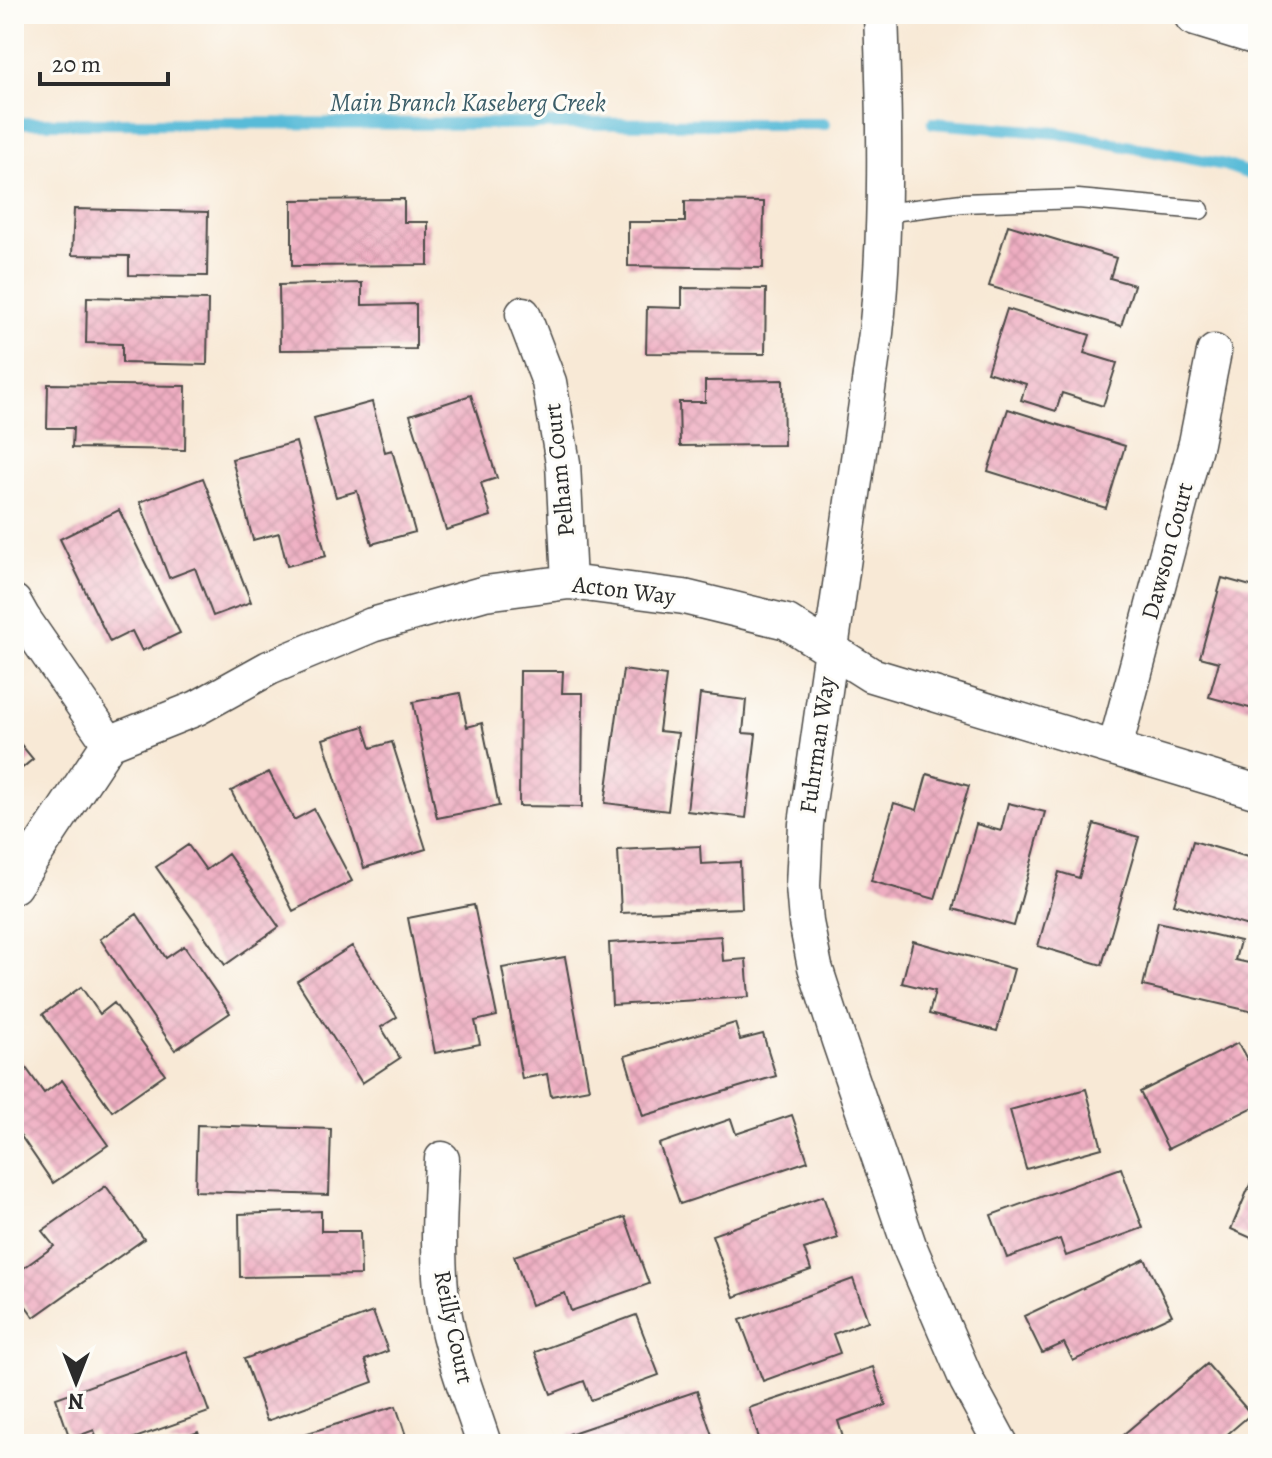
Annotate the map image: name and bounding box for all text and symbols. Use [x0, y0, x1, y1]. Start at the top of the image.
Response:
scale bar [40, 36, 168, 86]
text: 20 m [52, 48, 101, 80]
water label: Main Branch Kaseberg Creek [330, 85, 606, 120]
street label: Pelham Court [536, 402, 582, 538]
street label: Dawson Court [1133, 479, 1201, 623]
street label: Acton Way [570, 568, 678, 612]
street label: Fuhrman Way [792, 674, 843, 816]
street label: Reilly Court [426, 1267, 482, 1387]
north arrow [36, 1342, 116, 1422]
text: N [68, 1386, 84, 1416]

